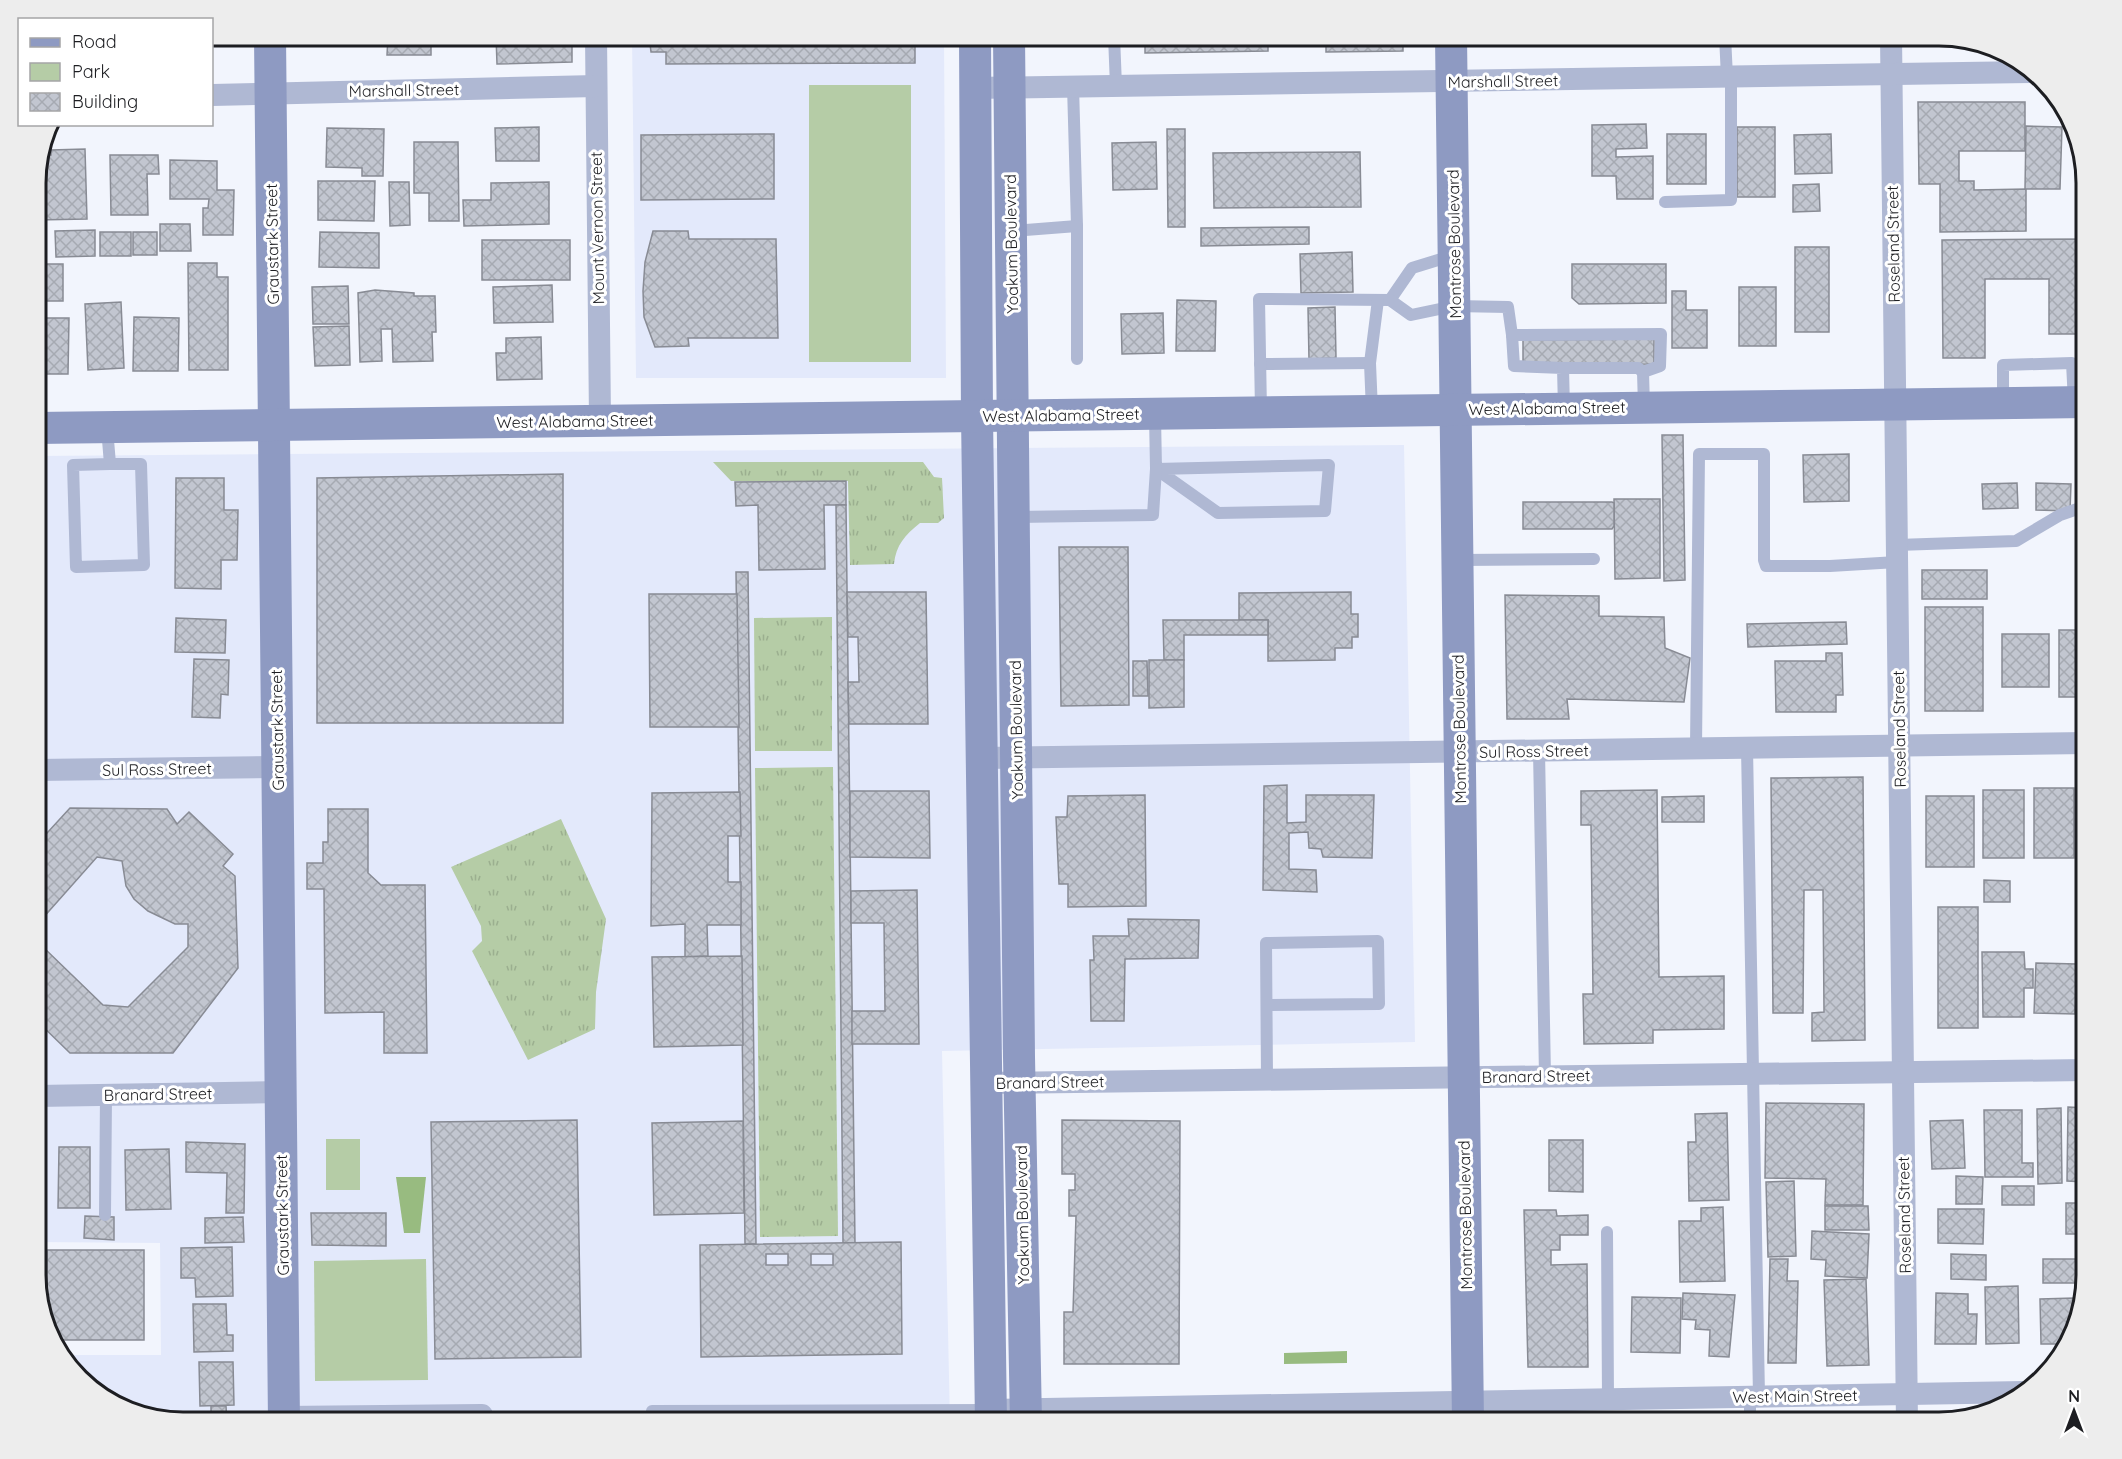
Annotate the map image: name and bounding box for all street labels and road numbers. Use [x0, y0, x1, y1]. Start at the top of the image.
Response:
street label: Marshall Street [1447, 70, 1559, 92]
street label: Marshall Street [348, 79, 460, 101]
street label: Mount Vernon Street [586, 151, 608, 305]
street label: Montrose Boulevard [1443, 169, 1465, 319]
street label: Yoakum Boulevard [1000, 174, 1022, 314]
street label: Graustark Street [261, 183, 283, 305]
street label: Roseland Street [1882, 185, 1904, 303]
street label: West Alabama Street [1468, 397, 1626, 419]
street label: West Alabama Street [982, 404, 1140, 426]
street label: West Alabama Street [496, 410, 654, 432]
street label: Montrose Boulevard [1448, 654, 1470, 804]
street label: Yoakum Boulevard [1005, 660, 1027, 800]
street label: Graustark Street [266, 669, 288, 791]
street label: Roseland Street [1888, 670, 1910, 788]
street label: Sul Ross Street [1479, 740, 1589, 762]
street label: Sul Ross Street [102, 758, 212, 780]
street label: Branard Street [1482, 1065, 1590, 1087]
street label: Branard Street [996, 1071, 1104, 1093]
street label: Branard Street [104, 1083, 212, 1105]
street label: Montrose Boulevard [1454, 1140, 1476, 1290]
street label: Yoakum Boulevard [1011, 1145, 1033, 1285]
street label: Graustark Street [271, 1154, 293, 1276]
street label: Roseland Street [1893, 1156, 1915, 1274]
street label: West Main Street [1732, 1385, 1858, 1407]

